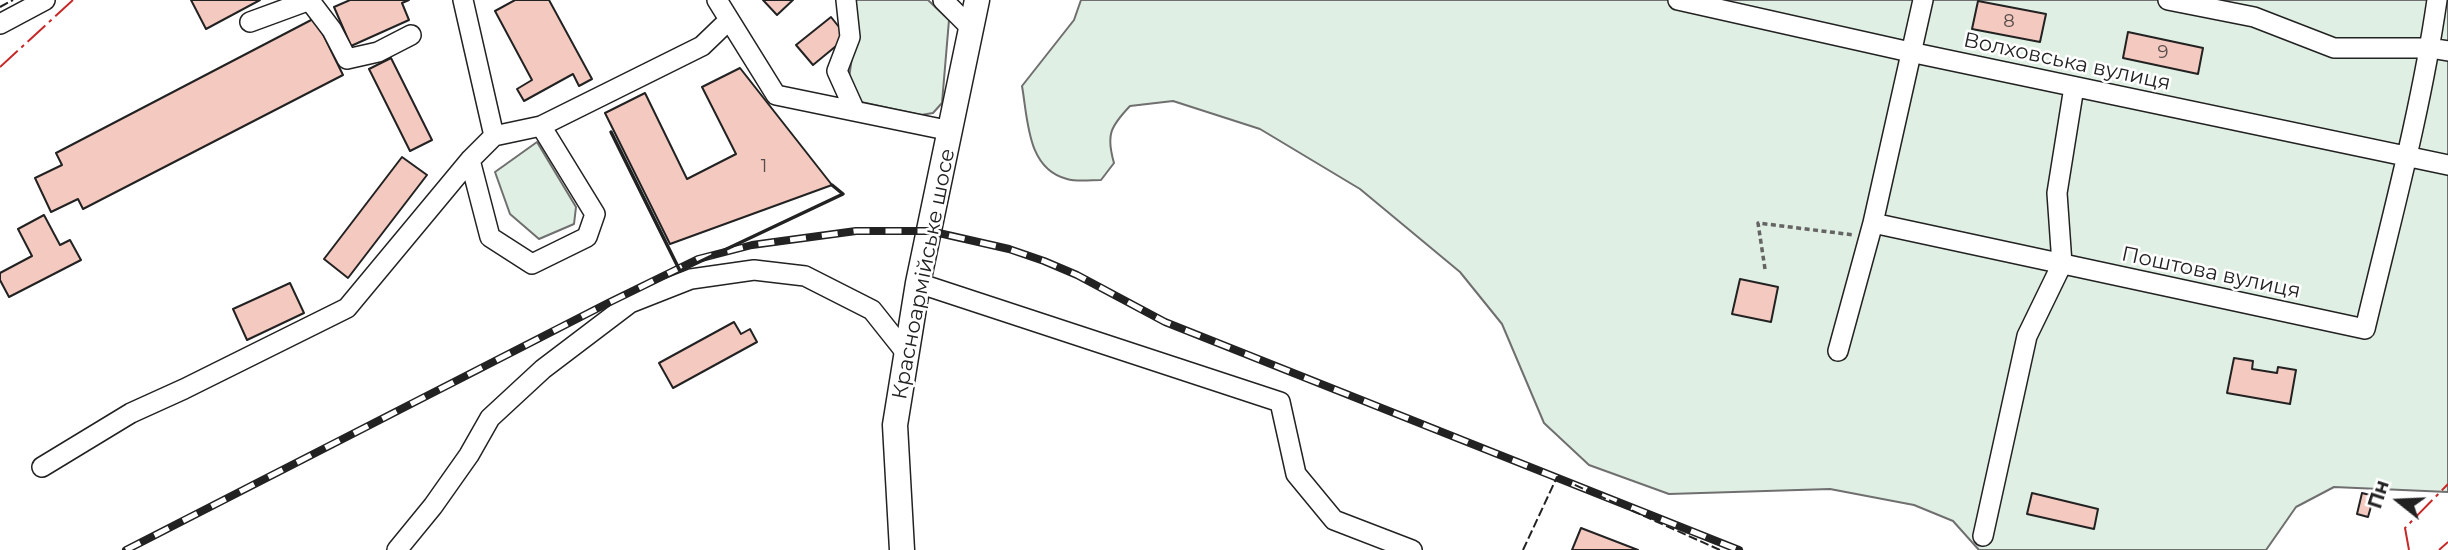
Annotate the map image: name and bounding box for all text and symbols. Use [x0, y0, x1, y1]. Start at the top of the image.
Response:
house number: 8 [2003, 11, 2015, 33]
street label: Волховська вулиця [1961, 28, 2173, 96]
house number: 9 [2158, 42, 2168, 64]
street label: Красноармійське шосе [887, 146, 961, 402]
house number: 1 [761, 156, 767, 178]
street label: Поштова вулиця [2119, 242, 2303, 304]
north arrow [2364, 466, 2434, 536]
text: Пн [2363, 477, 2394, 512]

